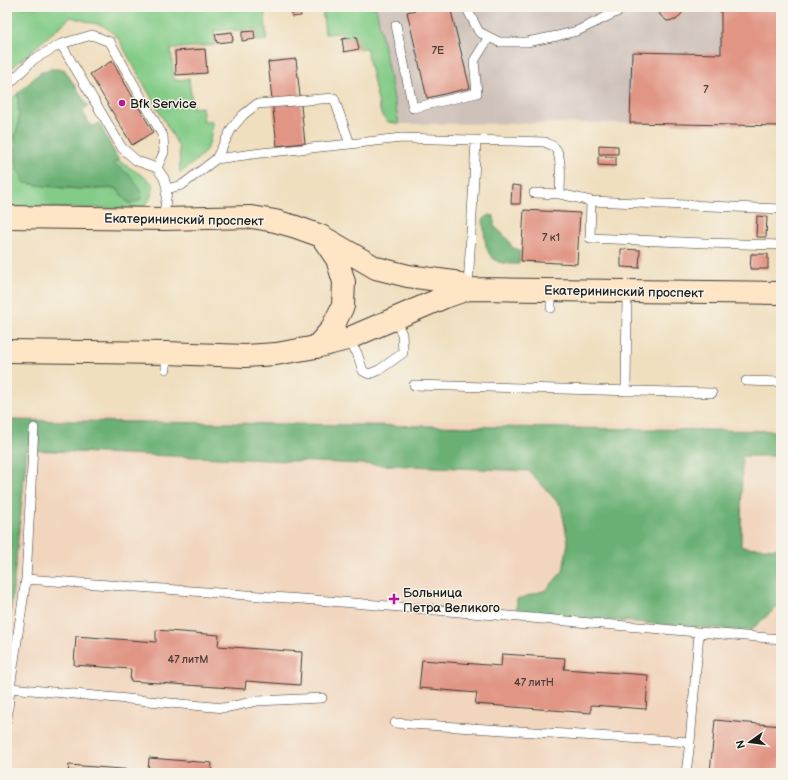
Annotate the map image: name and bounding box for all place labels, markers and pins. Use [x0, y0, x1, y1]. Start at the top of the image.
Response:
place label: Bfk Service [130, 96, 197, 112]
marker: Bfk Service [117, 98, 127, 108]
place label: Больница Петра Великого [403, 585, 500, 616]
marker: Больница Петра Великого [388, 593, 400, 605]

